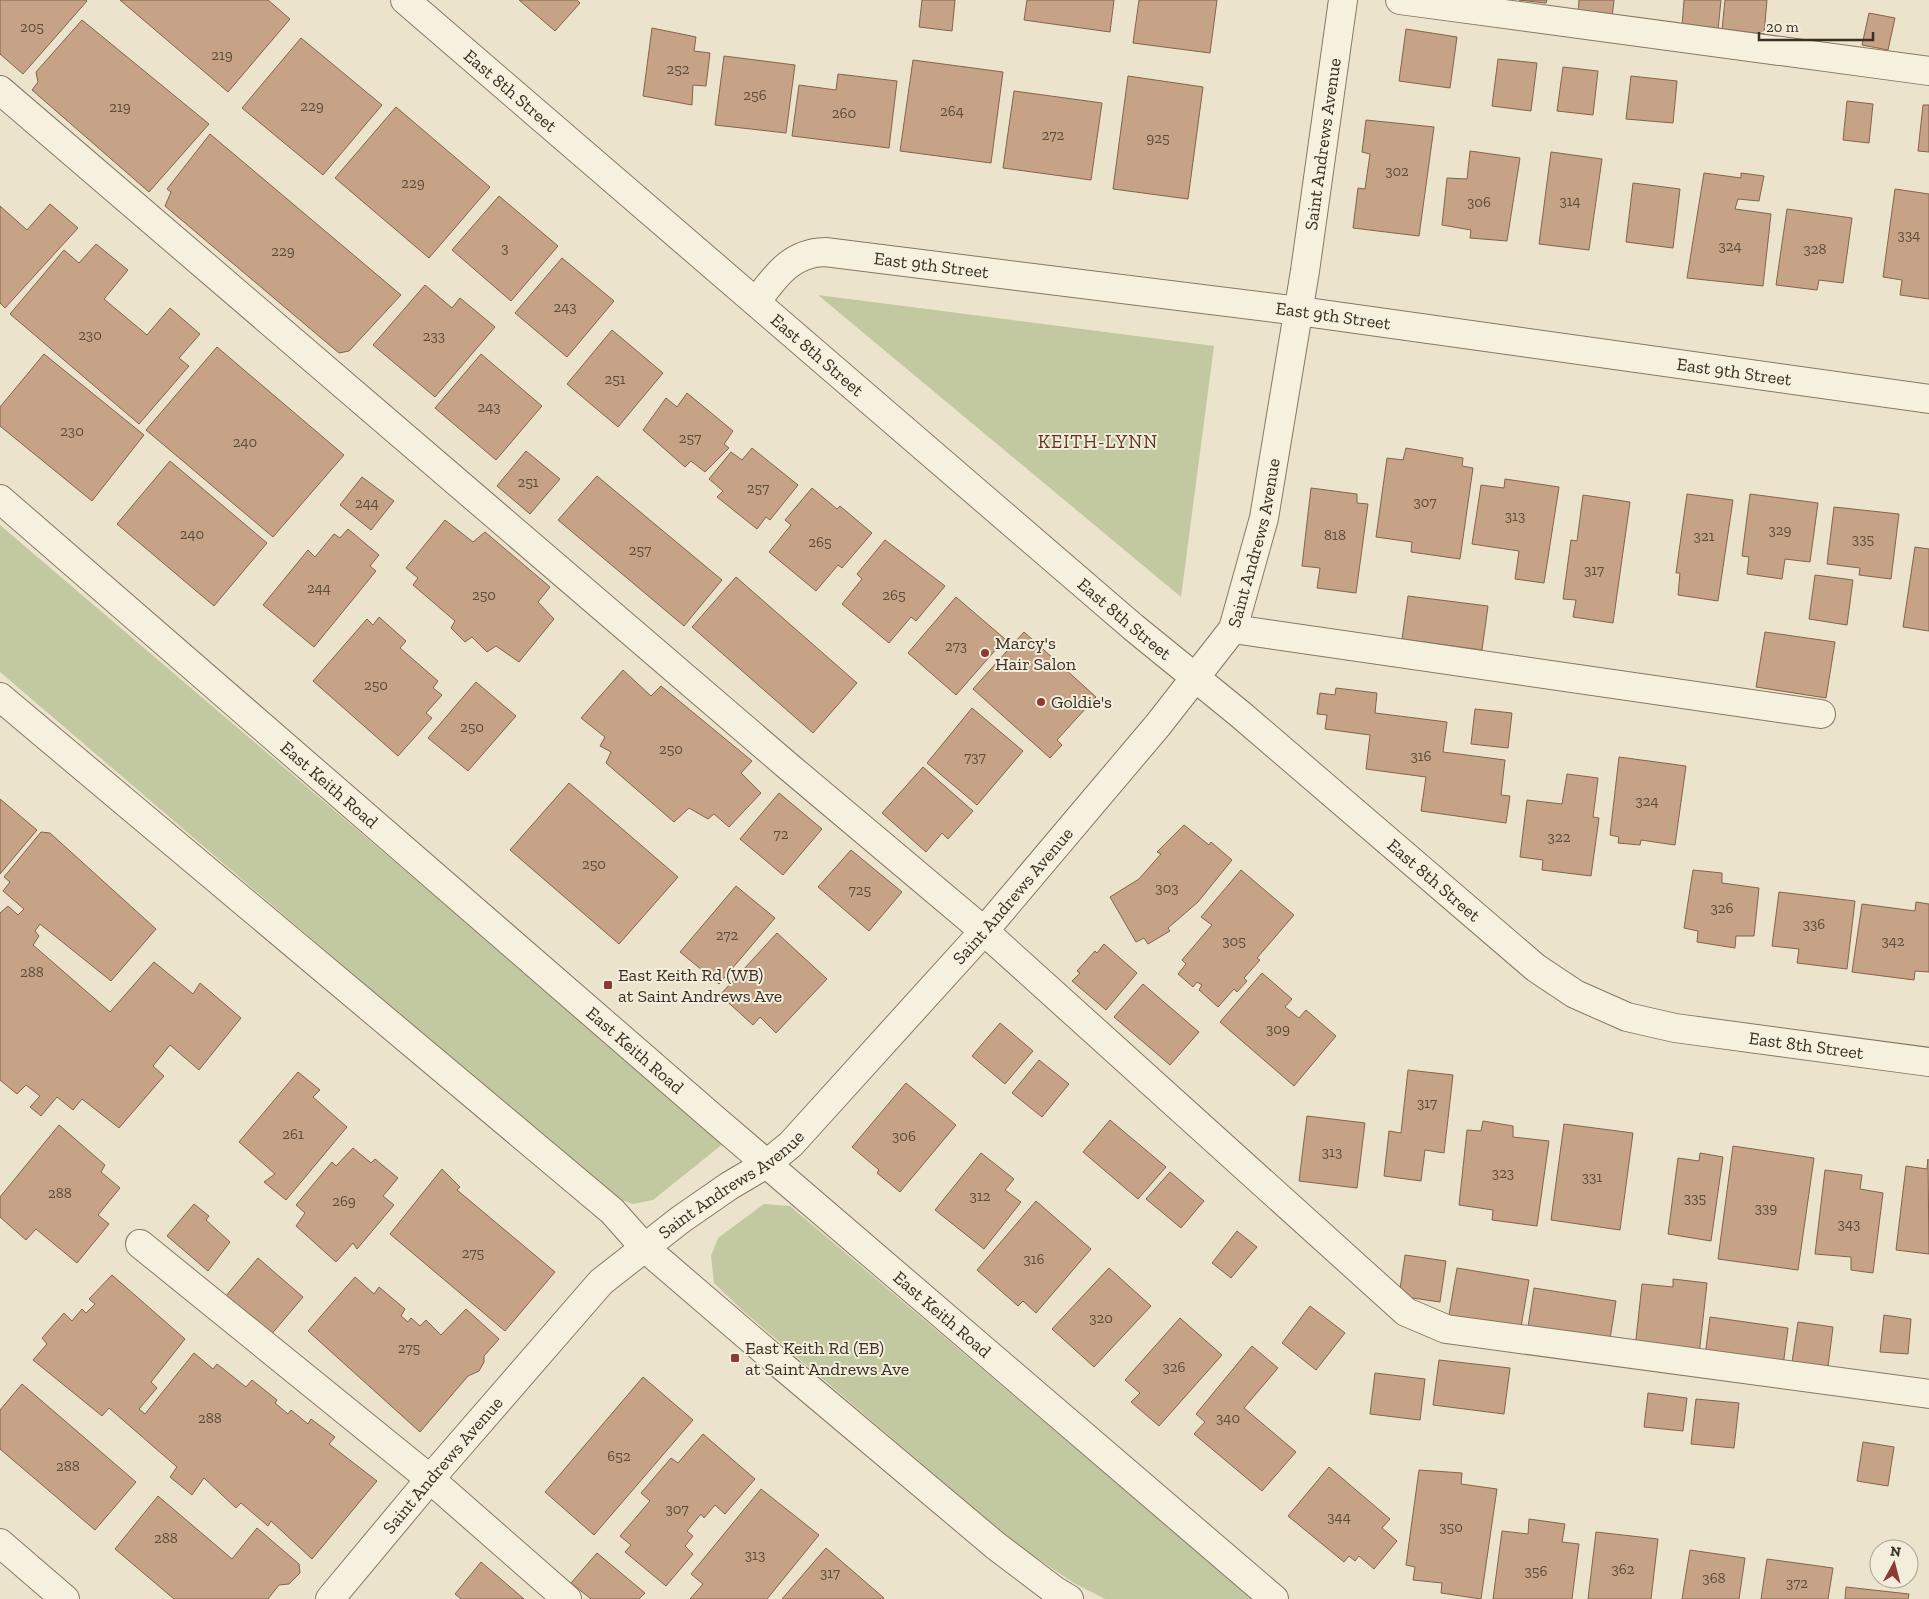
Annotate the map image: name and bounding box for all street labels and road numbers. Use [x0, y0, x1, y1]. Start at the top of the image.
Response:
street label: East 8th Street [459, 45, 562, 137]
street label: Saint Andrews Avenue [1300, 56, 1346, 232]
street label: East 9th Street [873, 247, 990, 283]
street label: East 9th Street [1274, 297, 1392, 335]
street label: East 8th Street [766, 309, 868, 401]
street label: East 9th Street [1675, 353, 1793, 391]
street label: Saint Andrews Avenue [1223, 457, 1285, 630]
street label: East 8th Street [1073, 573, 1176, 665]
street label: East Keith Road [276, 736, 383, 833]
street label: Saint Andrews Avenue [948, 823, 1078, 969]
street label: East 8th Street [1383, 834, 1485, 927]
street label: East Keith Road [582, 1002, 689, 1099]
street label: East 8th Street [1747, 1027, 1865, 1064]
street label: Saint Andrews Avenue [654, 1126, 809, 1244]
street label: East Keith Road [889, 1266, 996, 1363]
street label: Saint Andrews Avenue [378, 1392, 508, 1538]

